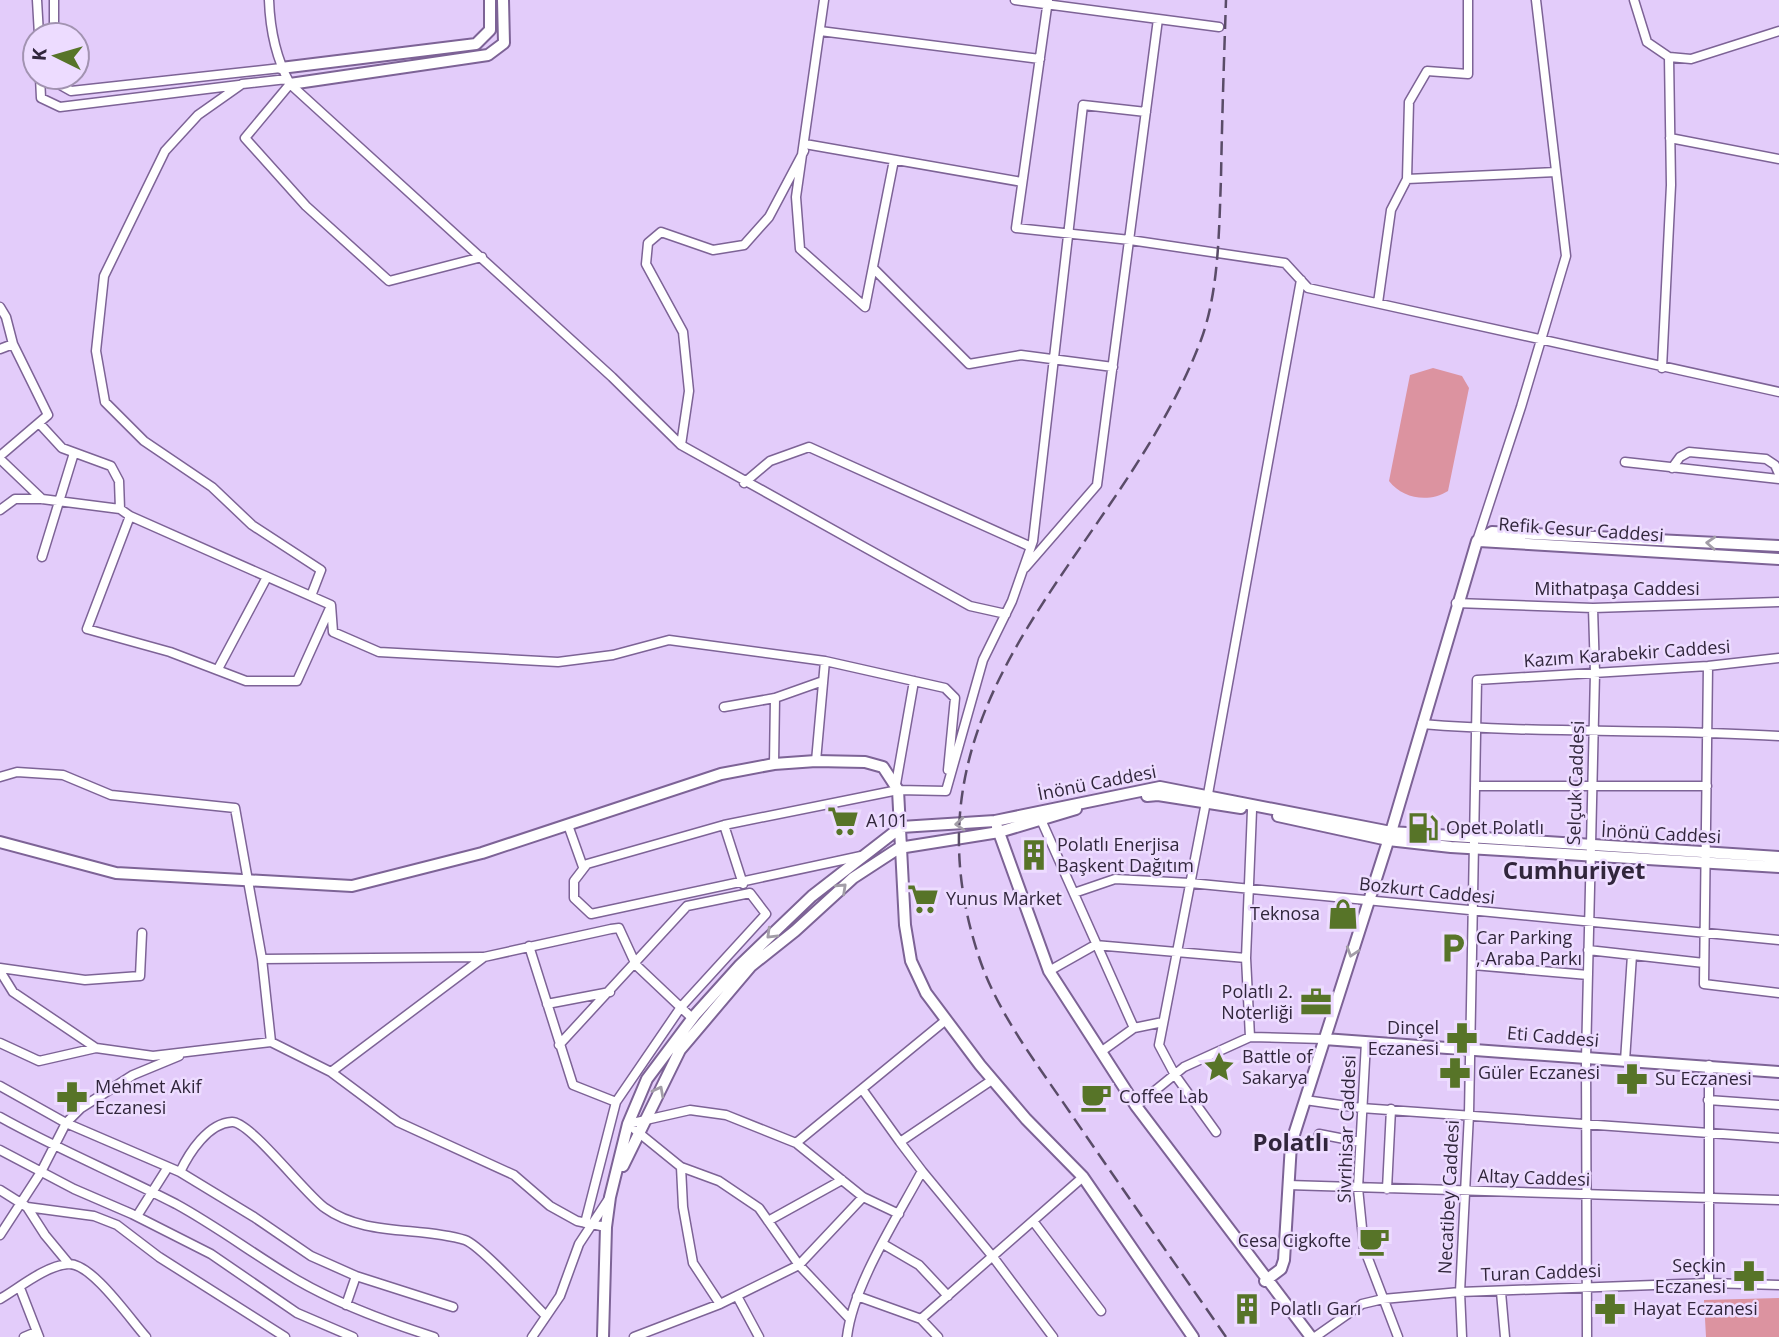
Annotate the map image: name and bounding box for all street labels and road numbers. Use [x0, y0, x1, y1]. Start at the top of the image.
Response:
street label: Refik Cesur Caddesi [1498, 511, 1665, 547]
street label: Mithatpaşa Caddesi [1534, 576, 1700, 600]
street label: Kazım Karabekir Caddesi [1523, 634, 1731, 672]
street label: Selçuk Caddesi [1561, 720, 1589, 846]
street label: İnönü Caddesi [1035, 759, 1158, 805]
street label: İnönü Caddesi [1600, 818, 1722, 848]
street label: Bozkurt Caddesi [1358, 871, 1496, 909]
street label: Eti Caddesi [1506, 1020, 1600, 1052]
street label: Sivrihisar Caddesi [1331, 1055, 1361, 1203]
street label: Necatibey Caddesi [1432, 1119, 1464, 1275]
street label: Altay Caddesi [1477, 1163, 1591, 1191]
street label: Turan Caddesi [1480, 1258, 1602, 1286]

